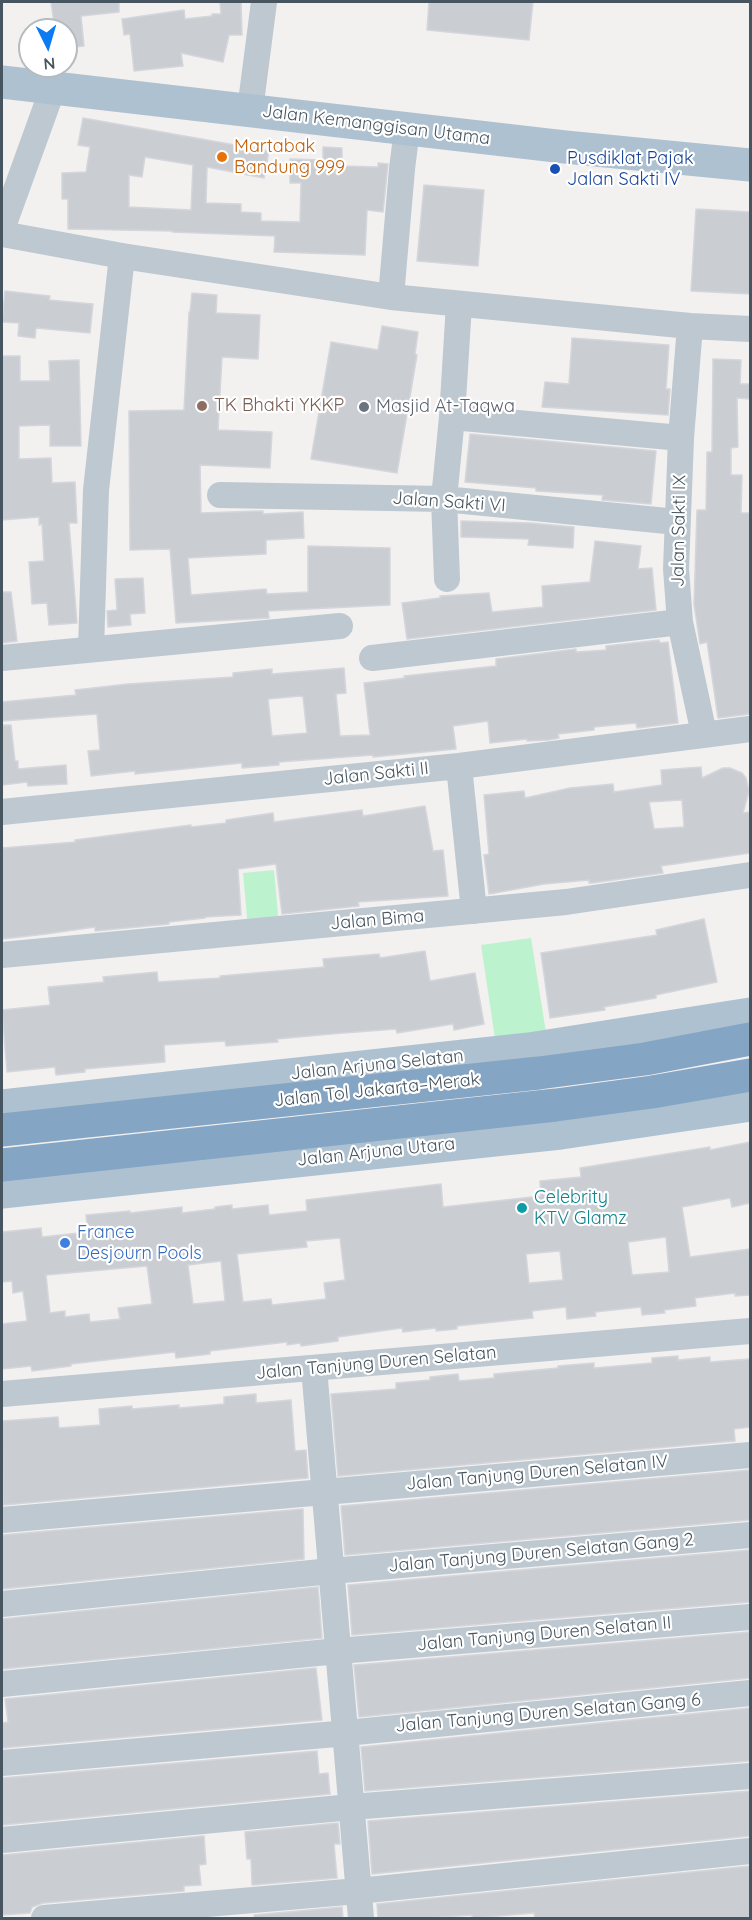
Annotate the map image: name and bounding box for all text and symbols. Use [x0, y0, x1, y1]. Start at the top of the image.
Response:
north arrow [18, 18, 78, 78]
text: N [43, 53, 56, 74]
street label: Jalan Kemanggisan Utama [261, 100, 491, 150]
place label: Martabak Bandung 999 [234, 136, 345, 178]
place label: Pusdiklat Pajak Jalan Sakti IV [567, 148, 694, 190]
marker: Martabak Bandung 999 [215, 150, 229, 164]
marker: Pusdiklat Pajak Jalan Sakti IV [548, 162, 562, 176]
place label: TK Bhakti YKKP [214, 395, 344, 417]
place label: Masjid At-Taqwa [376, 396, 515, 418]
marker: TK Bhakti YKKP [195, 399, 209, 413]
marker: Masjid At-Taqwa [357, 400, 371, 414]
street label: Jalan Sakti IX [667, 475, 691, 587]
street label: Jalan Sakti VI [392, 487, 506, 517]
street label: Jalan Sakti II [322, 758, 430, 790]
street label: Jalan Bima [329, 905, 425, 935]
street label: Jalan Arjuna Selatan [289, 1045, 465, 1085]
street label: Jalan Tol Jakarta–Merak [273, 1068, 481, 1112]
street label: Jalan Arjuna Utara [296, 1133, 456, 1171]
place label: Celebrity KTV Glamz [534, 1187, 627, 1230]
marker: Celebrity KTV Glamz [515, 1201, 529, 1215]
place label: France Desjourn Pools [77, 1222, 202, 1264]
marker: France Desjourn Pools [58, 1236, 72, 1250]
street label: Jalan Tanjung Duren Selatan [255, 1342, 497, 1384]
street label: Jalan Tanjung Duren Selatan IV [405, 1451, 669, 1495]
street label: Jalan Tanjung Duren Selatan Gang 2 [387, 1529, 695, 1577]
street label: Jalan Tanjung Duren Selatan II [416, 1612, 672, 1656]
street label: Jalan Tanjung Duren Selatan Gang 6 [394, 1689, 702, 1737]

